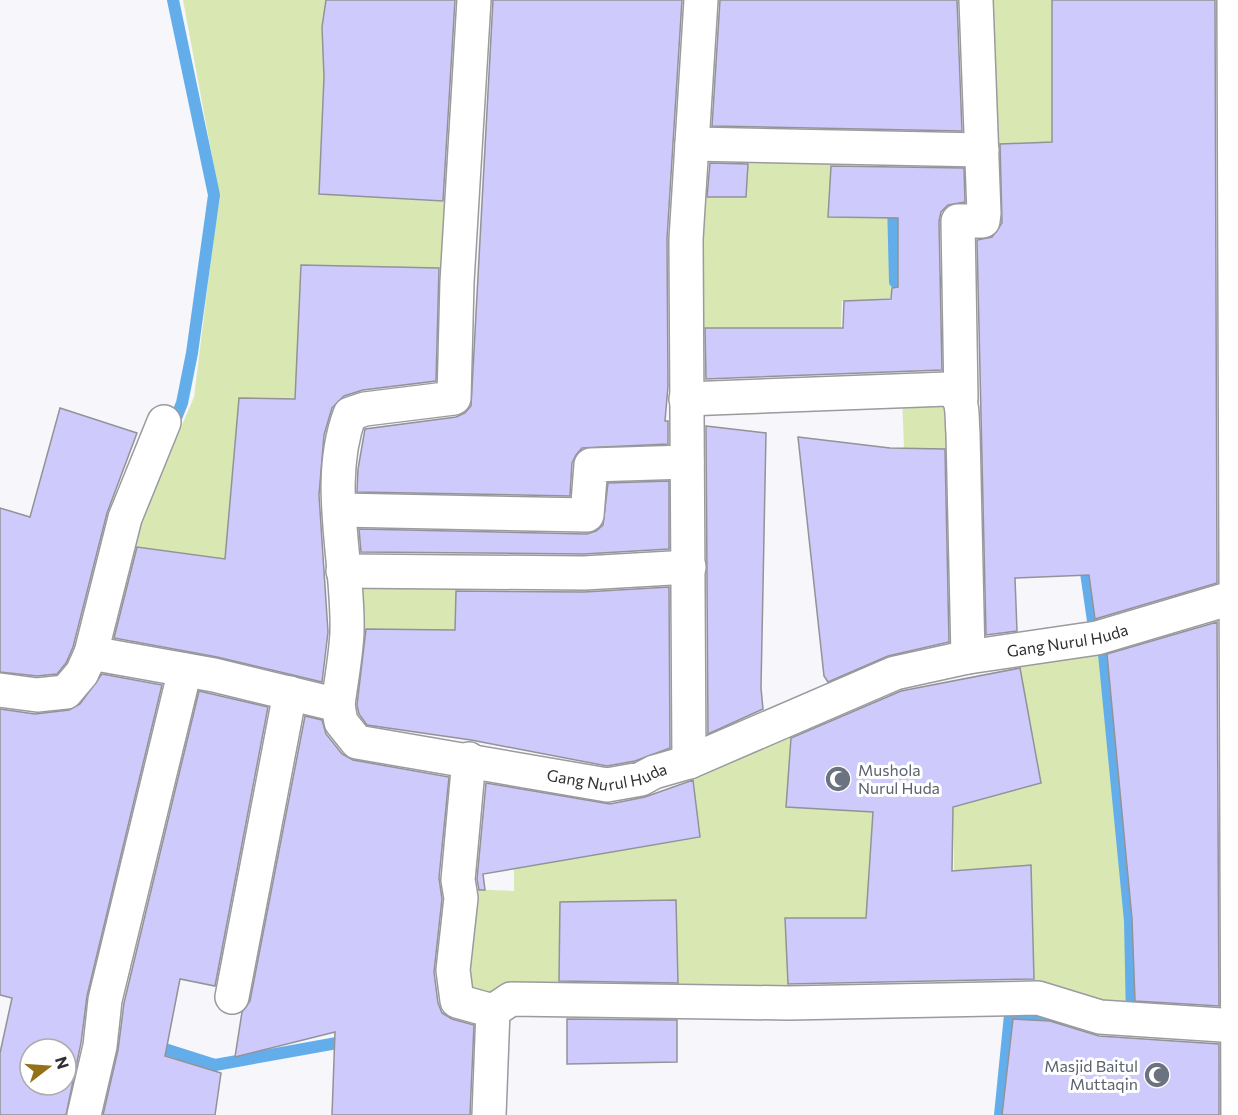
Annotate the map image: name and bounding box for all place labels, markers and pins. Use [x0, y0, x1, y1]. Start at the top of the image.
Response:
place label: Mushola Nurul Huda [858, 760, 940, 797]
mosque icon: Mushola Nurul Huda [823, 764, 853, 794]
place label: Masjid Baitul Muttaqin [1044, 1056, 1138, 1093]
mosque icon: Masjid Baitul Muttaqin [1142, 1060, 1172, 1090]

